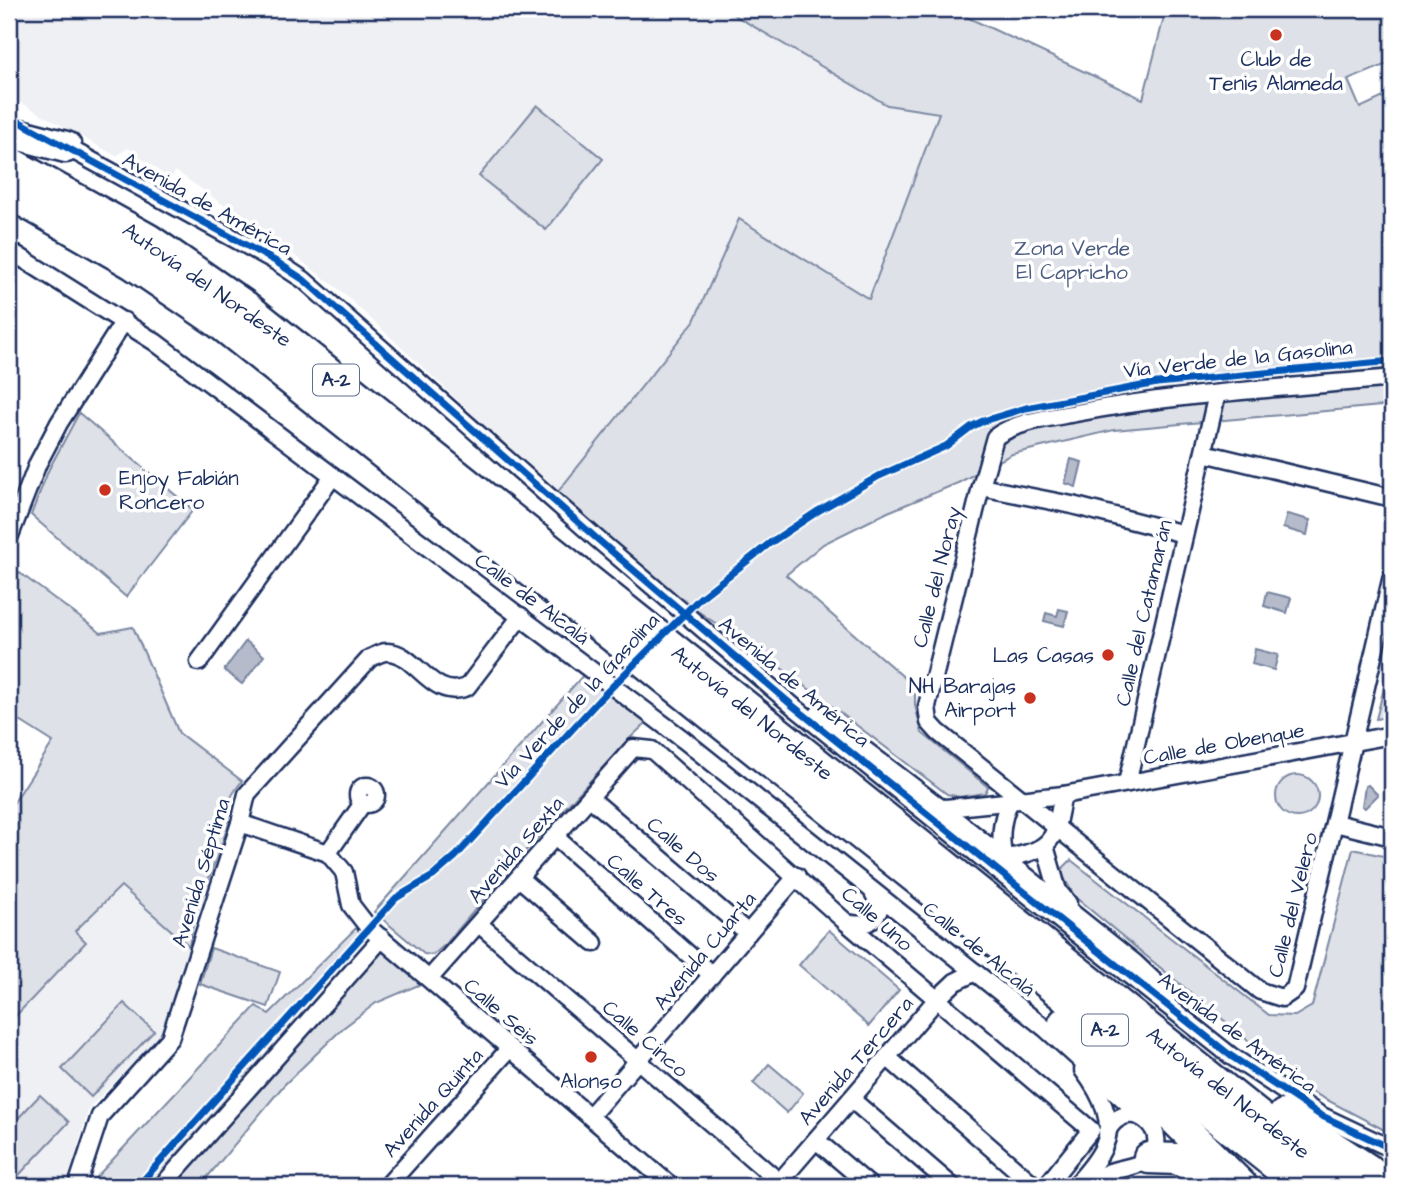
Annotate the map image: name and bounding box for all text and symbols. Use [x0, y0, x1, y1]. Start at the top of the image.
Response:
marker: Club de Tenis Alameda [1268, 27, 1284, 43]
place label: Club de Tenis Alameda [1209, 45, 1343, 98]
street label: Avenida de América [117, 145, 297, 263]
street label: Autovía del Nordeste [117, 216, 297, 354]
park label: Zona Verde El Capricho [1014, 234, 1130, 288]
street label: Vía Verde de la Gasolina [1122, 333, 1354, 385]
road number: A-2 [313, 364, 359, 396]
place label: Enjoy Fabián Roncero [119, 464, 239, 517]
marker: Enjoy Fabián Roncero [97, 482, 113, 498]
street label: Calle del Noray [905, 503, 971, 651]
street label: Calle del Catamarán [1108, 517, 1180, 709]
street label: Calle de Alcalá [468, 546, 596, 652]
street label: Vía Verde de la Gasolina [488, 607, 666, 795]
street label: Avenida de América [712, 610, 876, 754]
street label: Autovía del Nordeste [665, 639, 839, 787]
place label: Las Casas [993, 641, 1094, 670]
marker: Las Casas [1100, 647, 1116, 663]
place label: NH Barajas Airport [909, 672, 1016, 726]
marker: NH Barajas Airport [1022, 690, 1038, 706]
street label: Calle de Obenque [1141, 716, 1307, 772]
street label: Avenida Sexta [461, 790, 571, 910]
street label: Avenida Séptima [165, 795, 238, 951]
street label: Calle Dos [640, 810, 726, 890]
street label: Calle del Velero [1261, 829, 1325, 980]
street label: Calle Tres [600, 847, 694, 933]
street label: Calle Uno [835, 880, 919, 958]
street label: Avenida Cuarta [647, 885, 763, 1016]
street label: Calle de Alcalá [917, 895, 1042, 1004]
street label: Avenida de América [1152, 966, 1322, 1101]
street label: Calle Seis [457, 971, 545, 1053]
street label: Avenida Tercera [792, 990, 920, 1132]
street label: Calle Cinco [596, 993, 694, 1085]
road number: A-2 [1082, 1014, 1128, 1046]
street label: Autovía del Nordeste [1140, 1020, 1316, 1166]
street label: Avenida Quinta [376, 1042, 490, 1164]
marker: Alonso [583, 1049, 599, 1065]
place label: Alonso [560, 1067, 622, 1096]

